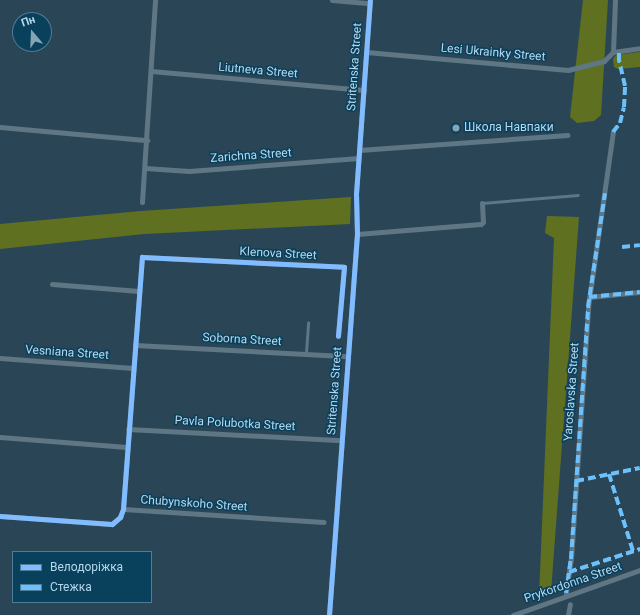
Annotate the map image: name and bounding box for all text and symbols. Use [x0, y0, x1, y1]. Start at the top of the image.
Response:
north arrow [12, 12, 52, 52]
text: Пн [20, 13, 37, 30]
street label: Stritenska Street [345, 22, 365, 112]
street label: Lesi Ukrainky Street [440, 41, 546, 65]
street label: Liutneva Street [218, 60, 298, 82]
place label: Школа Навпаки [464, 121, 554, 135]
marker: Школа Навпаки [451, 123, 461, 133]
street label: Zarichna Street [210, 146, 292, 166]
street label: Klenova Street [239, 245, 317, 263]
street label: Soborna Street [202, 331, 282, 349]
street label: Yaroslavska Street [561, 342, 583, 442]
street label: Vesniana Street [25, 343, 109, 363]
street label: Stritenska Street [325, 346, 345, 436]
street label: Pavla Polubotka Street [174, 414, 296, 434]
street label: Chubynskoho Street [140, 493, 248, 515]
legend [12, 551, 152, 603]
text: Велодоріжка [50, 560, 123, 574]
street label: Prykordonna Street [522, 560, 624, 606]
text: Стежка [50, 580, 92, 594]

